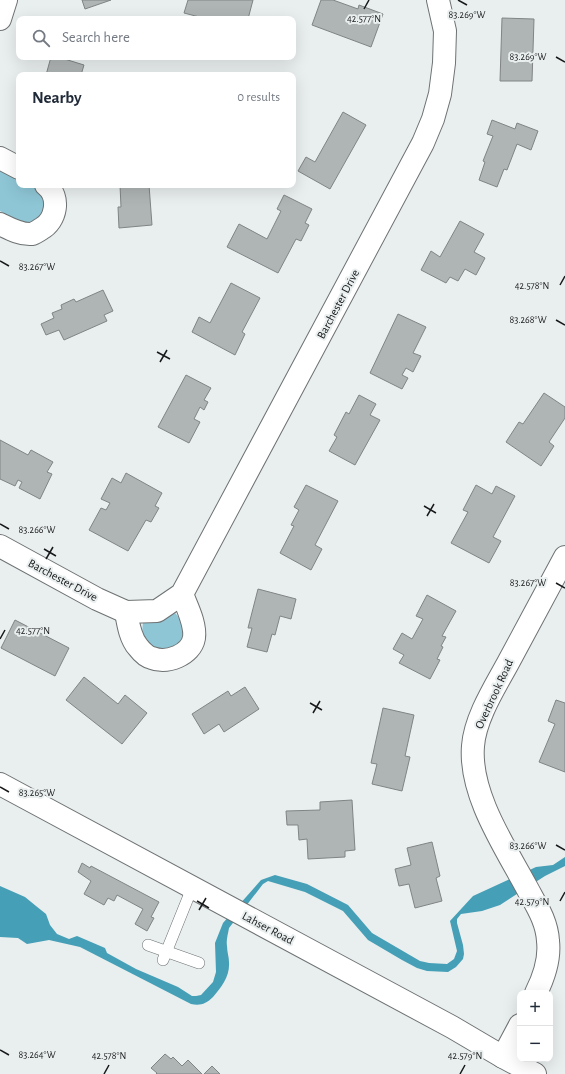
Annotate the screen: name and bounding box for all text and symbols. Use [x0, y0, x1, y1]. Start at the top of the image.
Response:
text: 83.269°W [448, 10, 486, 20]
text: 42.577°N [347, 14, 381, 24]
search box [16, 16, 296, 60]
icon: search [30, 27, 52, 49]
text: Search here [62, 30, 130, 45]
text: 83.269°W [509, 52, 547, 62]
text: Nearby [32, 89, 82, 106]
text: 0 results [237, 91, 280, 104]
text: 83.267°W [19, 262, 55, 272]
street label: Barchester Drive [315, 267, 361, 341]
text: 42.578°N [515, 281, 549, 291]
text: 83.268°W [509, 315, 547, 325]
text: 83.266°W [18, 525, 56, 535]
street label: Barchester Drive [26, 557, 100, 603]
text: 83.267°W [510, 578, 546, 588]
text: 42.577°N [16, 626, 50, 636]
street label: Overbrook Road [473, 657, 515, 731]
text: 83.265°W [19, 788, 55, 798]
text: 83.266°W [509, 841, 547, 851]
text: 42.579°N [515, 897, 549, 907]
street label: Lahser Road [240, 909, 296, 947]
map controls [517, 990, 553, 1062]
button: + [517, 990, 553, 1026]
button: − [517, 1026, 553, 1062]
text: 83.264°W [18, 1050, 56, 1060]
text: 42.578°N [92, 1051, 126, 1061]
text: 42.579°N [448, 1051, 482, 1061]

